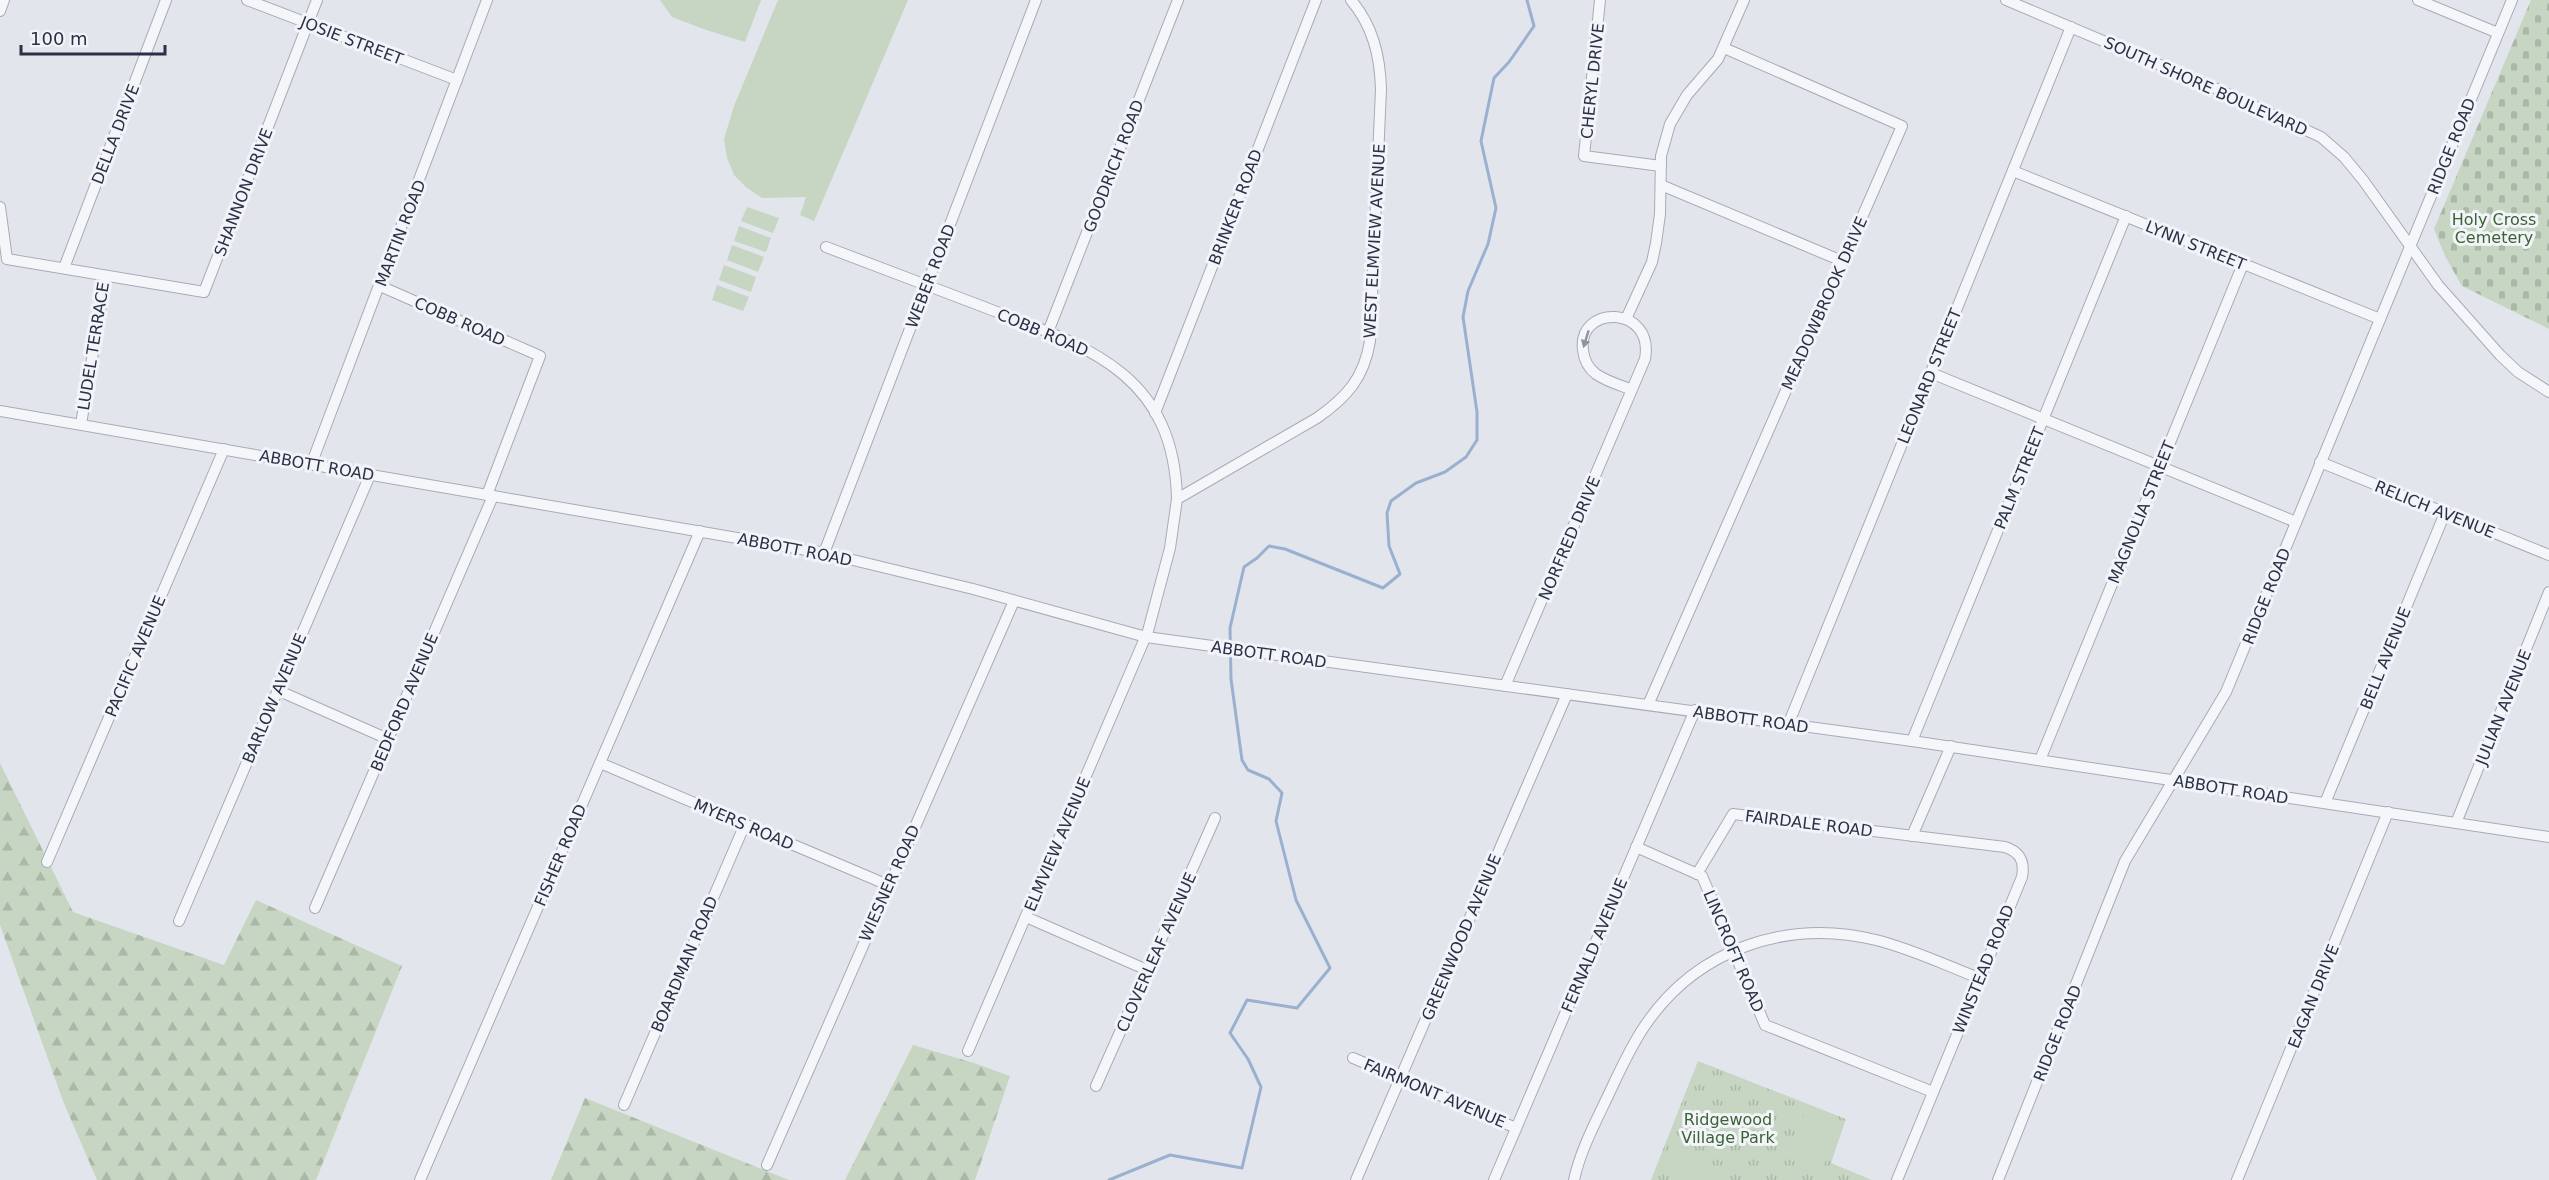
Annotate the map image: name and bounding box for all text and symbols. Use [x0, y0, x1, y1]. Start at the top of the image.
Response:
street label: JOSIE STREET [297, 12, 406, 69]
scale bar [21, 18, 165, 56]
street label: CHERYL DRIVE [1577, 22, 1608, 140]
text: 100 m [30, 28, 88, 49]
street label: SOUTH SHORE BOULEVARD [2101, 33, 2311, 140]
street label: DELLA DRIVE [88, 81, 143, 187]
street label: RIDGE ROAD [2423, 95, 2479, 197]
street label: GOODRICH ROAD [1079, 97, 1148, 235]
street label: SHANNON DRIVE [210, 125, 277, 259]
street label: WEST ELMVIEW AVENUE [1360, 143, 1389, 339]
street label: BRINKER ROAD [1205, 147, 1266, 268]
street label: MARTIN ROAD [371, 177, 430, 289]
park label: Holy Cross Cemetery [2452, 210, 2536, 247]
street label: MEADOWBROOK DRIVE [1778, 214, 1871, 393]
street label: LYNN STREET [2143, 217, 2249, 274]
street label: WEBER ROAD [902, 221, 959, 331]
street label: LUDEL TERRACE [74, 281, 113, 412]
street label: COBB ROAD [411, 293, 508, 350]
street label: COBB ROAD [994, 305, 1091, 360]
street label: LEONARD STREET [1894, 306, 1965, 447]
one-way arrow [1580, 330, 1590, 348]
street label: PALM STREET [1990, 424, 2049, 532]
street label: MAGNOLIA STREET [2104, 438, 2179, 586]
street label: ABBOTT ROAD [258, 446, 376, 485]
street label: NORFRED DRIVE [1535, 473, 1604, 603]
street label: RELICH AVENUE [2372, 477, 2498, 542]
street label: ABBOTT ROAD [736, 529, 854, 570]
street label: RIDGE ROAD [2238, 545, 2294, 647]
street label: PACIFIC AVENUE [101, 593, 170, 720]
street label: BELL AVENUE [2356, 604, 2415, 712]
street label: BARLOW AVENUE [238, 630, 310, 766]
street label: BEDFORD AVENUE [367, 630, 442, 774]
street label: ABBOTT ROAD [1210, 637, 1328, 672]
street label: JULIAN AVENUE [2471, 647, 2535, 769]
street label: ABBOTT ROAD [1692, 702, 1810, 737]
street label: ABBOTT ROAD [2172, 771, 2290, 808]
street label: ELMVIEW AVENUE [1021, 774, 1094, 914]
street label: MYERS ROAD [691, 795, 797, 854]
street label: FISHER ROAD [530, 801, 591, 909]
street label: FAIRDALE ROAD [1744, 806, 1874, 841]
street label: WIESNER ROAD [855, 822, 924, 945]
street label: GREENWOOD AVENUE [1418, 851, 1505, 1023]
street label: CLOVERLEAF AVENUE [1113, 869, 1200, 1035]
street label: FERNALD AVENUE [1557, 875, 1631, 1015]
street label: LINCROFT ROAD [1699, 887, 1768, 1015]
street label: BOARDMAN ROAD [647, 893, 722, 1035]
street label: WINSTEAD ROAD [1949, 902, 2018, 1037]
street label: EAGAN DRIVE [2284, 941, 2343, 1051]
street label: RIDGE ROAD [2029, 982, 2085, 1084]
street label: FAIRMONT AVENUE [1361, 1055, 1509, 1132]
park label: Ridgewood Village Park [1681, 1110, 1775, 1147]

